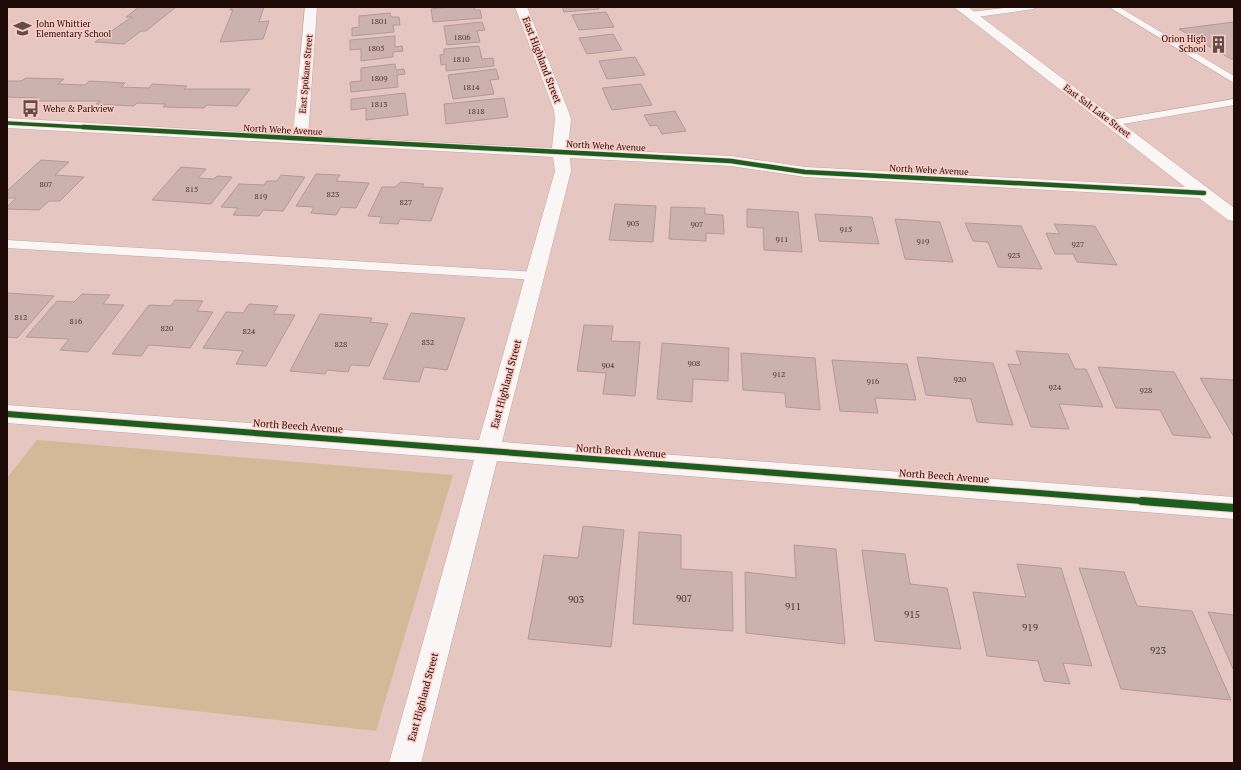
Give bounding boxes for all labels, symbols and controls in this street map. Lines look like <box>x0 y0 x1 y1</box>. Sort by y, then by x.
street label: East Highland Street <box>520 15 565 105</box>
house number: 1801 <box>370 16 388 26</box>
place label: John Whittier Elementary School <box>36 18 112 40</box>
school or university icon: John Whittier Elementary School <box>13 19 33 39</box>
house number: 1806 <box>453 32 471 42</box>
street label: East Spokane Street <box>297 33 315 114</box>
place label: Orion High School <box>1161 33 1207 55</box>
building icon: Orion High School <box>1209 34 1229 54</box>
house number: 1805 <box>367 43 385 53</box>
house number: 1810 <box>452 54 470 64</box>
house number: 1809 <box>370 73 388 83</box>
house number: 1814 <box>462 82 480 92</box>
street label: East Salt Lake Street <box>1061 82 1134 141</box>
bus stop icon: Wehe & Parkview <box>20 99 40 119</box>
house number: 1813 <box>370 99 388 109</box>
place label: Wehe & Parkview <box>43 103 114 115</box>
house number: 1818 <box>467 106 485 116</box>
street label: North Wehe Avenue <box>243 122 323 138</box>
street label: North Wehe Avenue <box>566 138 646 154</box>
street label: North Wehe Avenue <box>889 162 969 178</box>
house number: 807 <box>40 179 52 189</box>
house number: 815 <box>186 184 198 194</box>
house number: 823 <box>327 189 339 199</box>
house number: 819 <box>255 191 267 201</box>
house number: 827 <box>400 197 412 207</box>
house number: 903 <box>627 218 639 228</box>
house number: 907 <box>691 219 703 229</box>
house number: 915 <box>840 224 852 234</box>
house number: 911 <box>776 234 788 244</box>
house number: 919 <box>917 236 929 246</box>
house number: 927 <box>1072 239 1084 249</box>
house number: 923 <box>1008 250 1020 260</box>
house number: 812 <box>15 312 27 322</box>
house number: 816 <box>70 316 83 326</box>
house number: 820 <box>161 323 173 333</box>
house number: 824 <box>243 326 256 336</box>
house number: 832 <box>422 337 434 347</box>
street label: East Highland Street <box>488 338 524 430</box>
house number: 828 <box>335 339 347 349</box>
house number: 908 <box>688 358 700 368</box>
house number: 904 <box>602 360 615 370</box>
house number: 912 <box>773 369 785 379</box>
house number: 920 <box>954 374 966 384</box>
house number: 916 <box>867 376 880 386</box>
house number: 924 <box>1049 382 1062 392</box>
house number: 928 <box>1140 385 1152 395</box>
street label: North Beech Avenue <box>252 416 344 436</box>
street label: North Beech Avenue <box>575 441 667 461</box>
street label: North Beech Avenue <box>898 466 990 486</box>
house number: 907 <box>676 592 692 605</box>
house number: 903 <box>568 593 584 606</box>
house number: 911 <box>785 600 801 613</box>
house number: 915 <box>904 608 920 621</box>
house number: 919 <box>1022 621 1038 634</box>
house number: 923 <box>1150 644 1166 657</box>
street label: East Highland Street <box>405 651 441 743</box>

